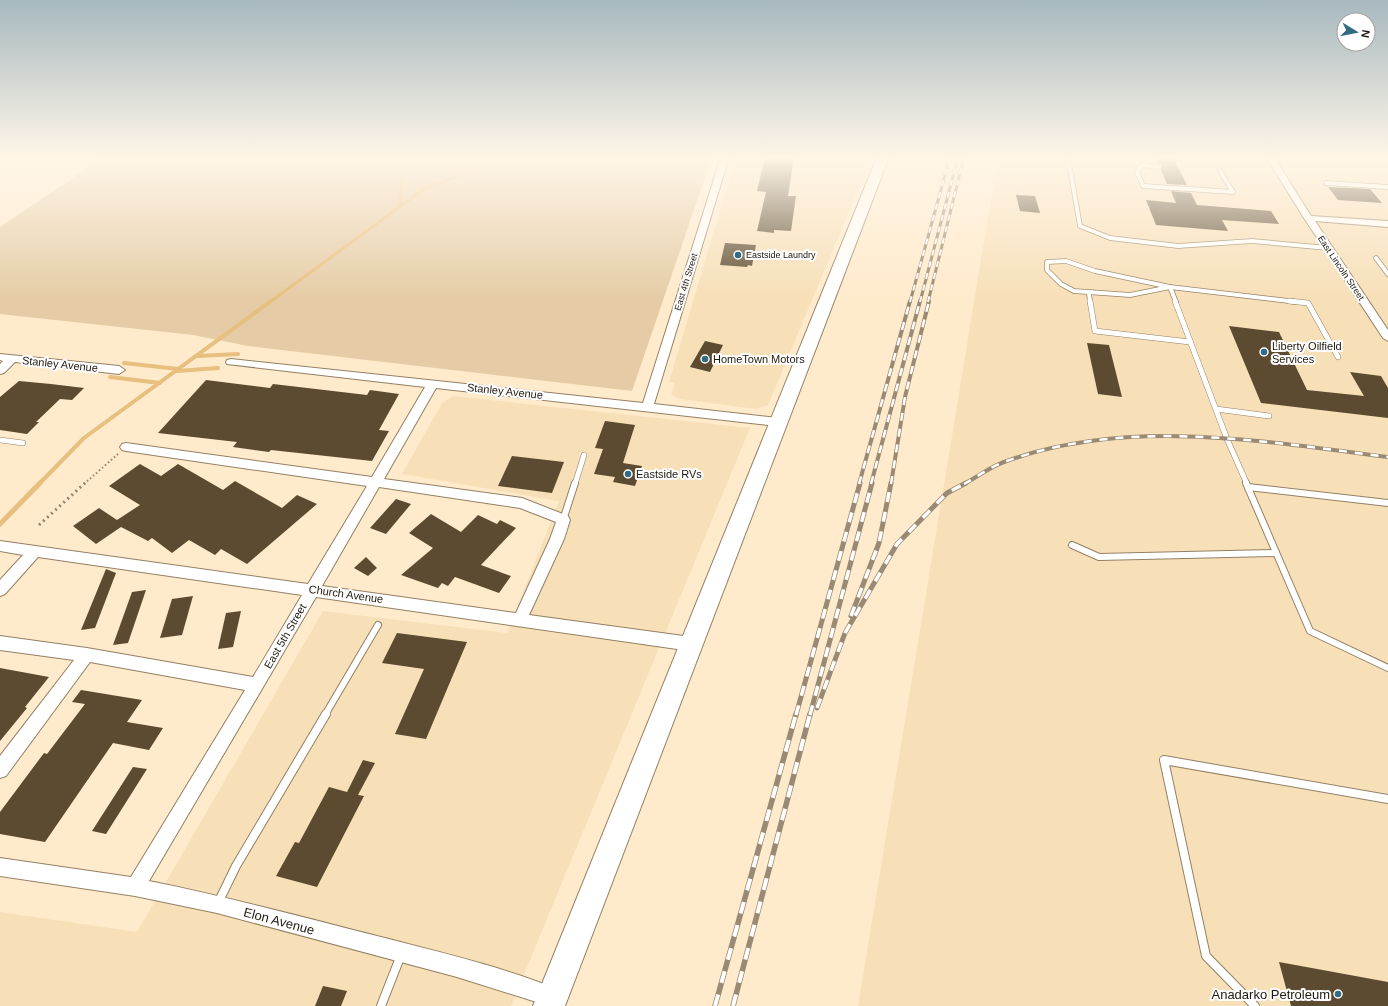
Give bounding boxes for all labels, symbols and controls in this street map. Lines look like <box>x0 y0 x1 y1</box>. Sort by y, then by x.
north arrow <box>1336 12 1376 52</box>
text: N <box>1359 29 1372 39</box>
street label: East Lincoln Street <box>1316 234 1367 303</box>
marker: Eastside Laundry <box>733 250 743 260</box>
place label: Eastside Laundry <box>746 250 816 260</box>
street label: East 4th Street <box>673 252 700 312</box>
place label: Liberty Oilfield Services <box>1272 340 1342 365</box>
marker: Liberty Oilfield Services <box>1259 347 1269 357</box>
place label: HomeTown Motors <box>713 353 805 365</box>
street label: Stanley Avenue <box>21 354 99 374</box>
marker: HomeTown Motors <box>700 354 710 364</box>
street label: Stanley Avenue <box>466 381 544 401</box>
place label: Eastside RVs <box>636 468 702 480</box>
marker: Eastside RVs <box>623 469 633 479</box>
street label: Church Avenue <box>308 583 384 605</box>
street label: East 5th Street <box>262 601 308 671</box>
street label: Elon Avenue <box>242 904 316 938</box>
place label: Anadarko Petroleum <box>1211 987 1330 1002</box>
marker: Anadarko Petroleum <box>1333 989 1343 999</box>

